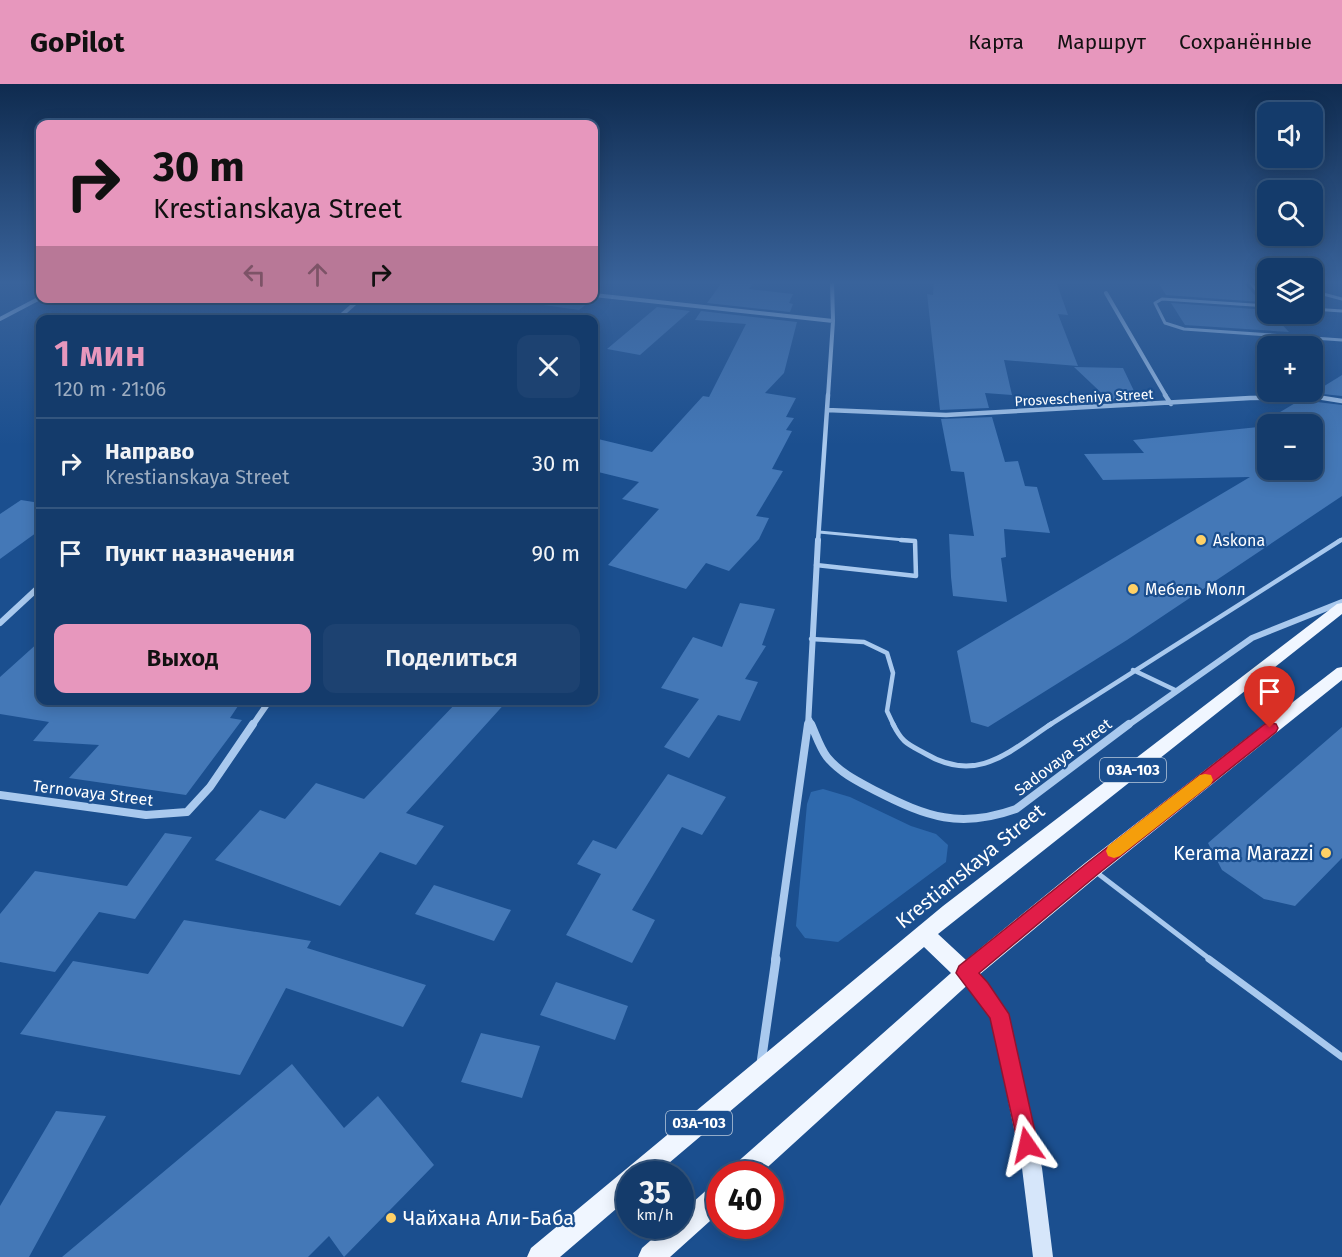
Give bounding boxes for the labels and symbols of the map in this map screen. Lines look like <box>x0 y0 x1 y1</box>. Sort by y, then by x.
street label: Prosvescheniya Street <box>1014 386 1155 410</box>
place label: Askona <box>1213 531 1265 550</box>
marker: Askona <box>1194 533 1208 547</box>
place label: Мебель Молл <box>1145 580 1246 599</box>
marker: Мебель Молл <box>1126 582 1140 596</box>
pin <box>1244 666 1295 728</box>
street label: Sadovaya Street <box>1011 714 1115 800</box>
road number: 03А-103 <box>1100 758 1166 782</box>
street label: Ternovaya Street <box>32 776 154 810</box>
street label: Krestianskaya Street <box>891 798 1050 933</box>
place label: Kerama Marazzi <box>1173 841 1314 865</box>
marker: Kerama Marazzi <box>1319 846 1333 860</box>
road number: 03А-103 <box>666 1111 732 1135</box>
position arrow <box>995 1113 1059 1177</box>
speed limit sign: 40 <box>706 1161 784 1239</box>
place label: Чайхана Али-Баба <box>403 1206 574 1230</box>
marker: Чайхана Али-Баба <box>384 1211 398 1225</box>

